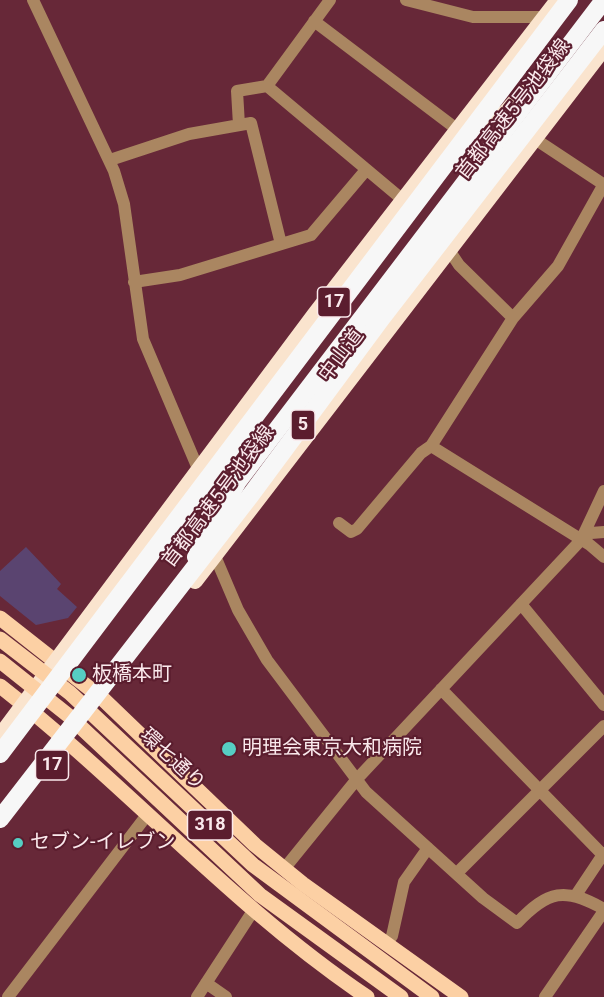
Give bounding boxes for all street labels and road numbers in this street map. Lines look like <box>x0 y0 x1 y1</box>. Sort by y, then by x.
street label: 首都高速5号池袋線 <box>452 35 576 185</box>
road number: 17 <box>318 287 350 317</box>
street label: 中山道 <box>314 325 370 387</box>
road number: 5 <box>291 410 315 440</box>
street label: 首都高速5号池袋線 <box>158 421 280 573</box>
street label: 環七通り <box>135 724 209 796</box>
road number: 17 <box>36 750 68 780</box>
road number: 318 <box>188 810 232 840</box>

